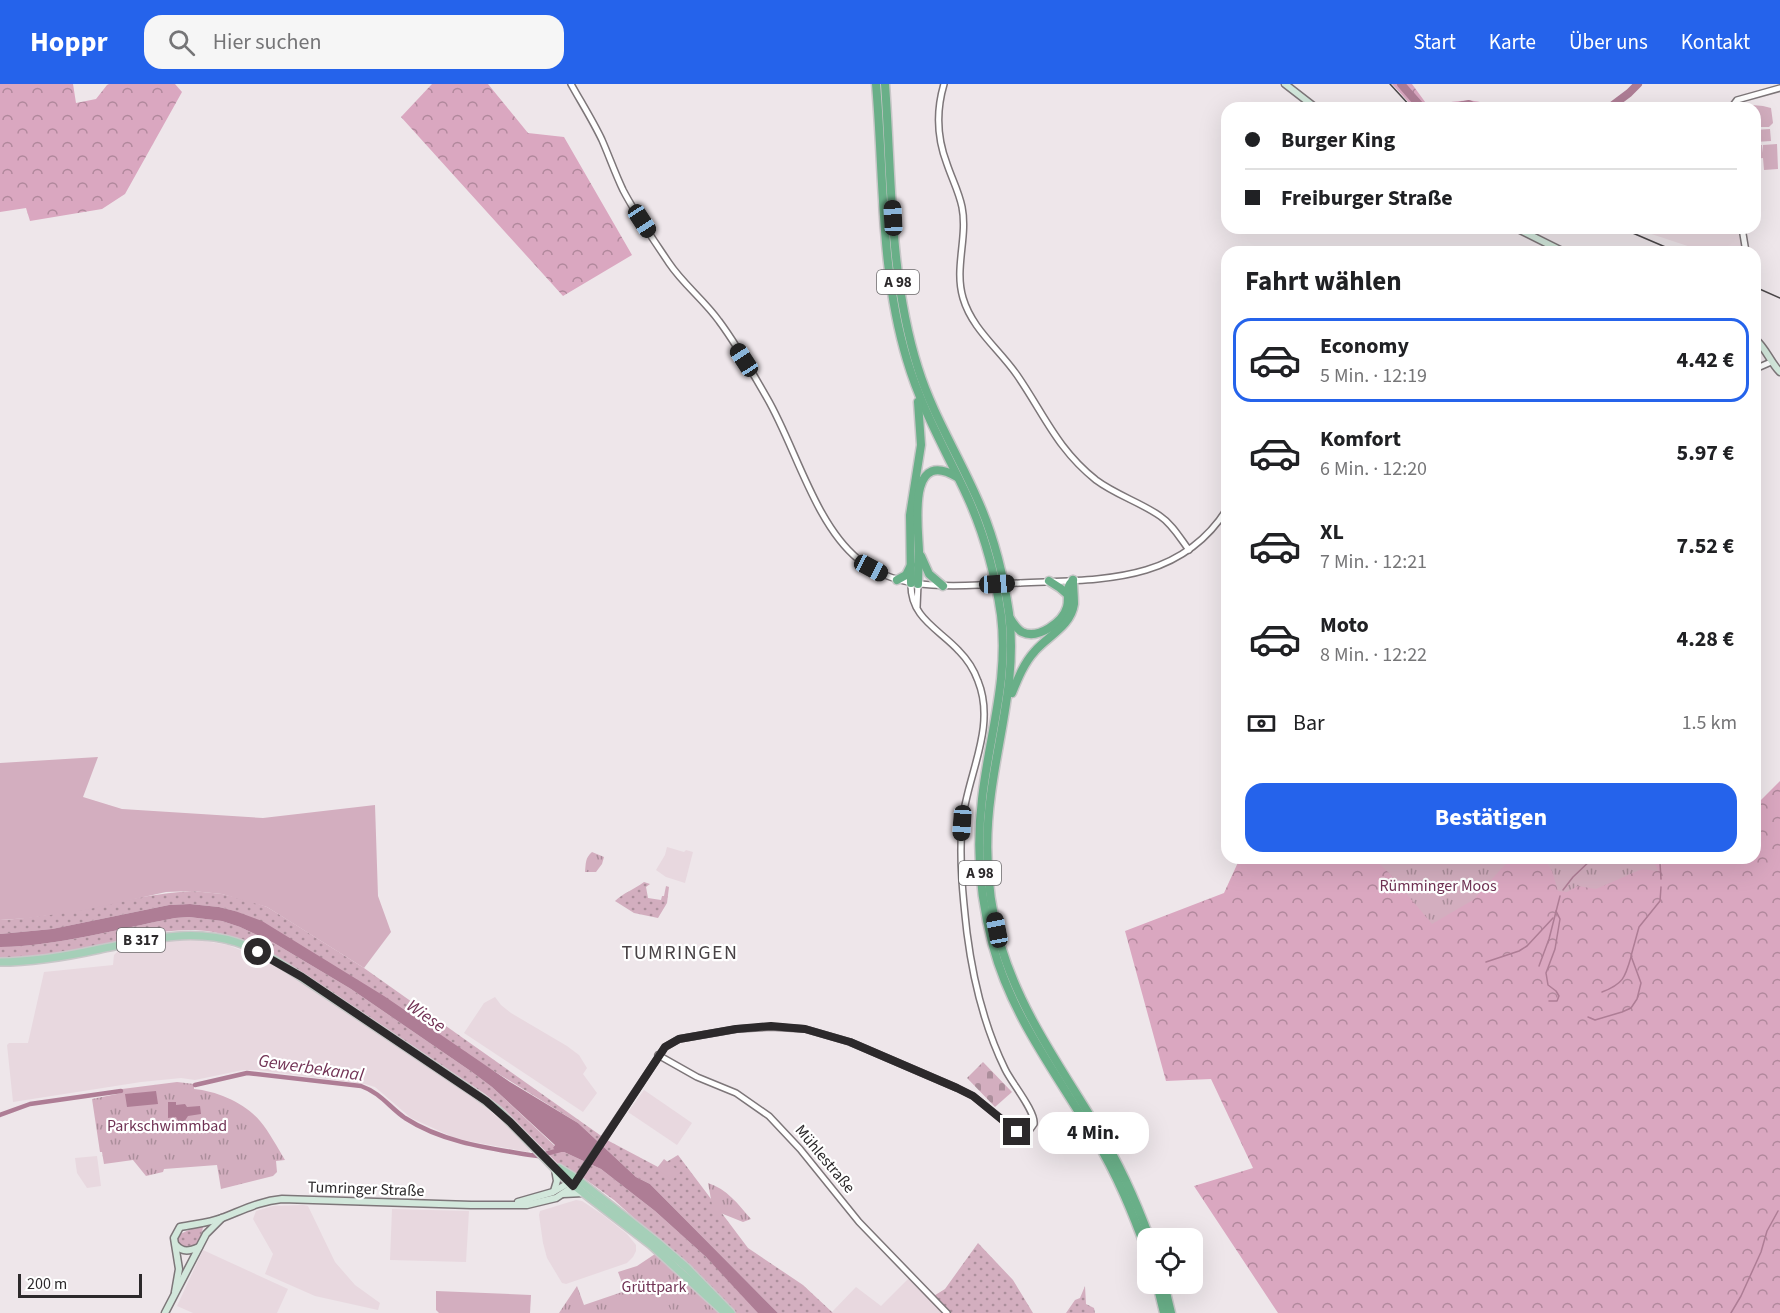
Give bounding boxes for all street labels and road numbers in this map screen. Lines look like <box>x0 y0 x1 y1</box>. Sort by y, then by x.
road number: A 98 <box>877 270 919 294</box>
road number: A 98 <box>959 861 1001 885</box>
road number: B 317 <box>117 928 165 952</box>
street label: Mühlestraße <box>790 1120 860 1198</box>
street label: Tumringer Straße <box>307 1176 425 1202</box>

